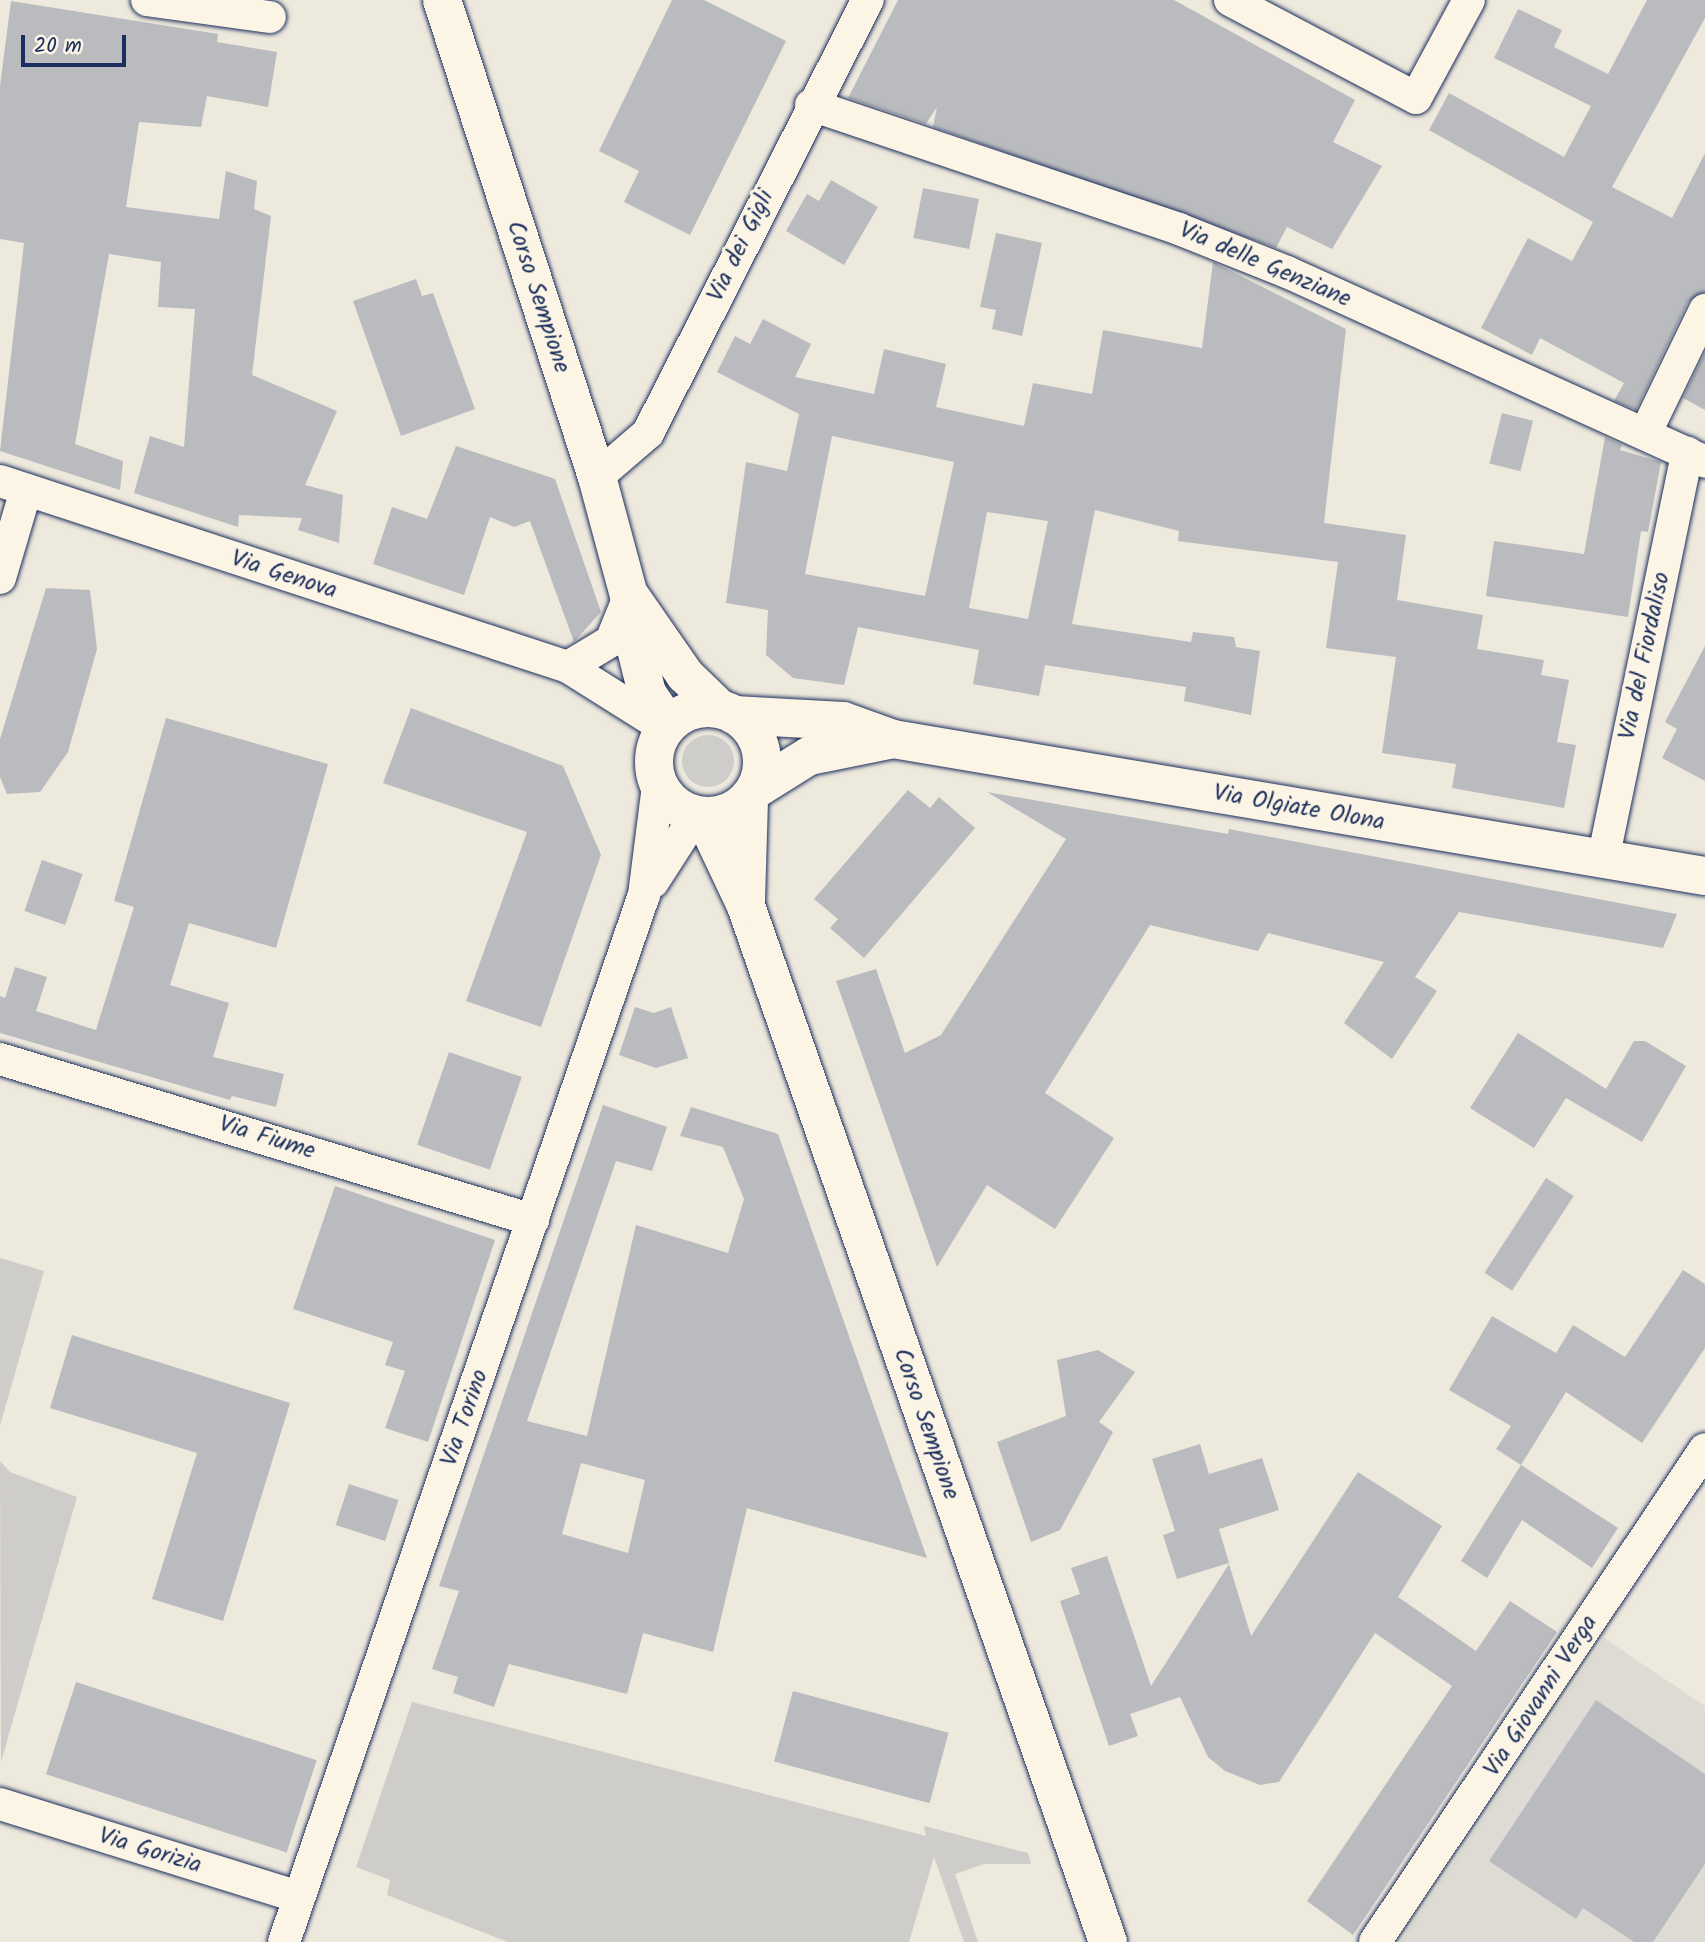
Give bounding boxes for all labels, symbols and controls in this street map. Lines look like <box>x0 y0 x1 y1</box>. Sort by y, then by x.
scale bar <box>24 21 130 65</box>
text: 20 m <box>34 30 82 63</box>
street label: Via dei Gigli <box>702 185 780 307</box>
street label: Via delle Genziane <box>1175 216 1355 314</box>
street label: Corso Sempione <box>500 217 576 377</box>
street label: Via Genova <box>227 544 341 606</box>
street label: Via del Fiordaliso <box>1613 570 1677 742</box>
street label: Via Olgiate Olona <box>1211 779 1387 837</box>
street label: Via Fiume <box>215 1110 319 1166</box>
street label: Corso Sempione <box>887 1345 965 1503</box>
street label: Via Torino <box>435 1366 495 1470</box>
street label: Via Giovanni Verga <box>1478 1610 1604 1782</box>
street label: Via Gorizia <box>95 1822 205 1880</box>

